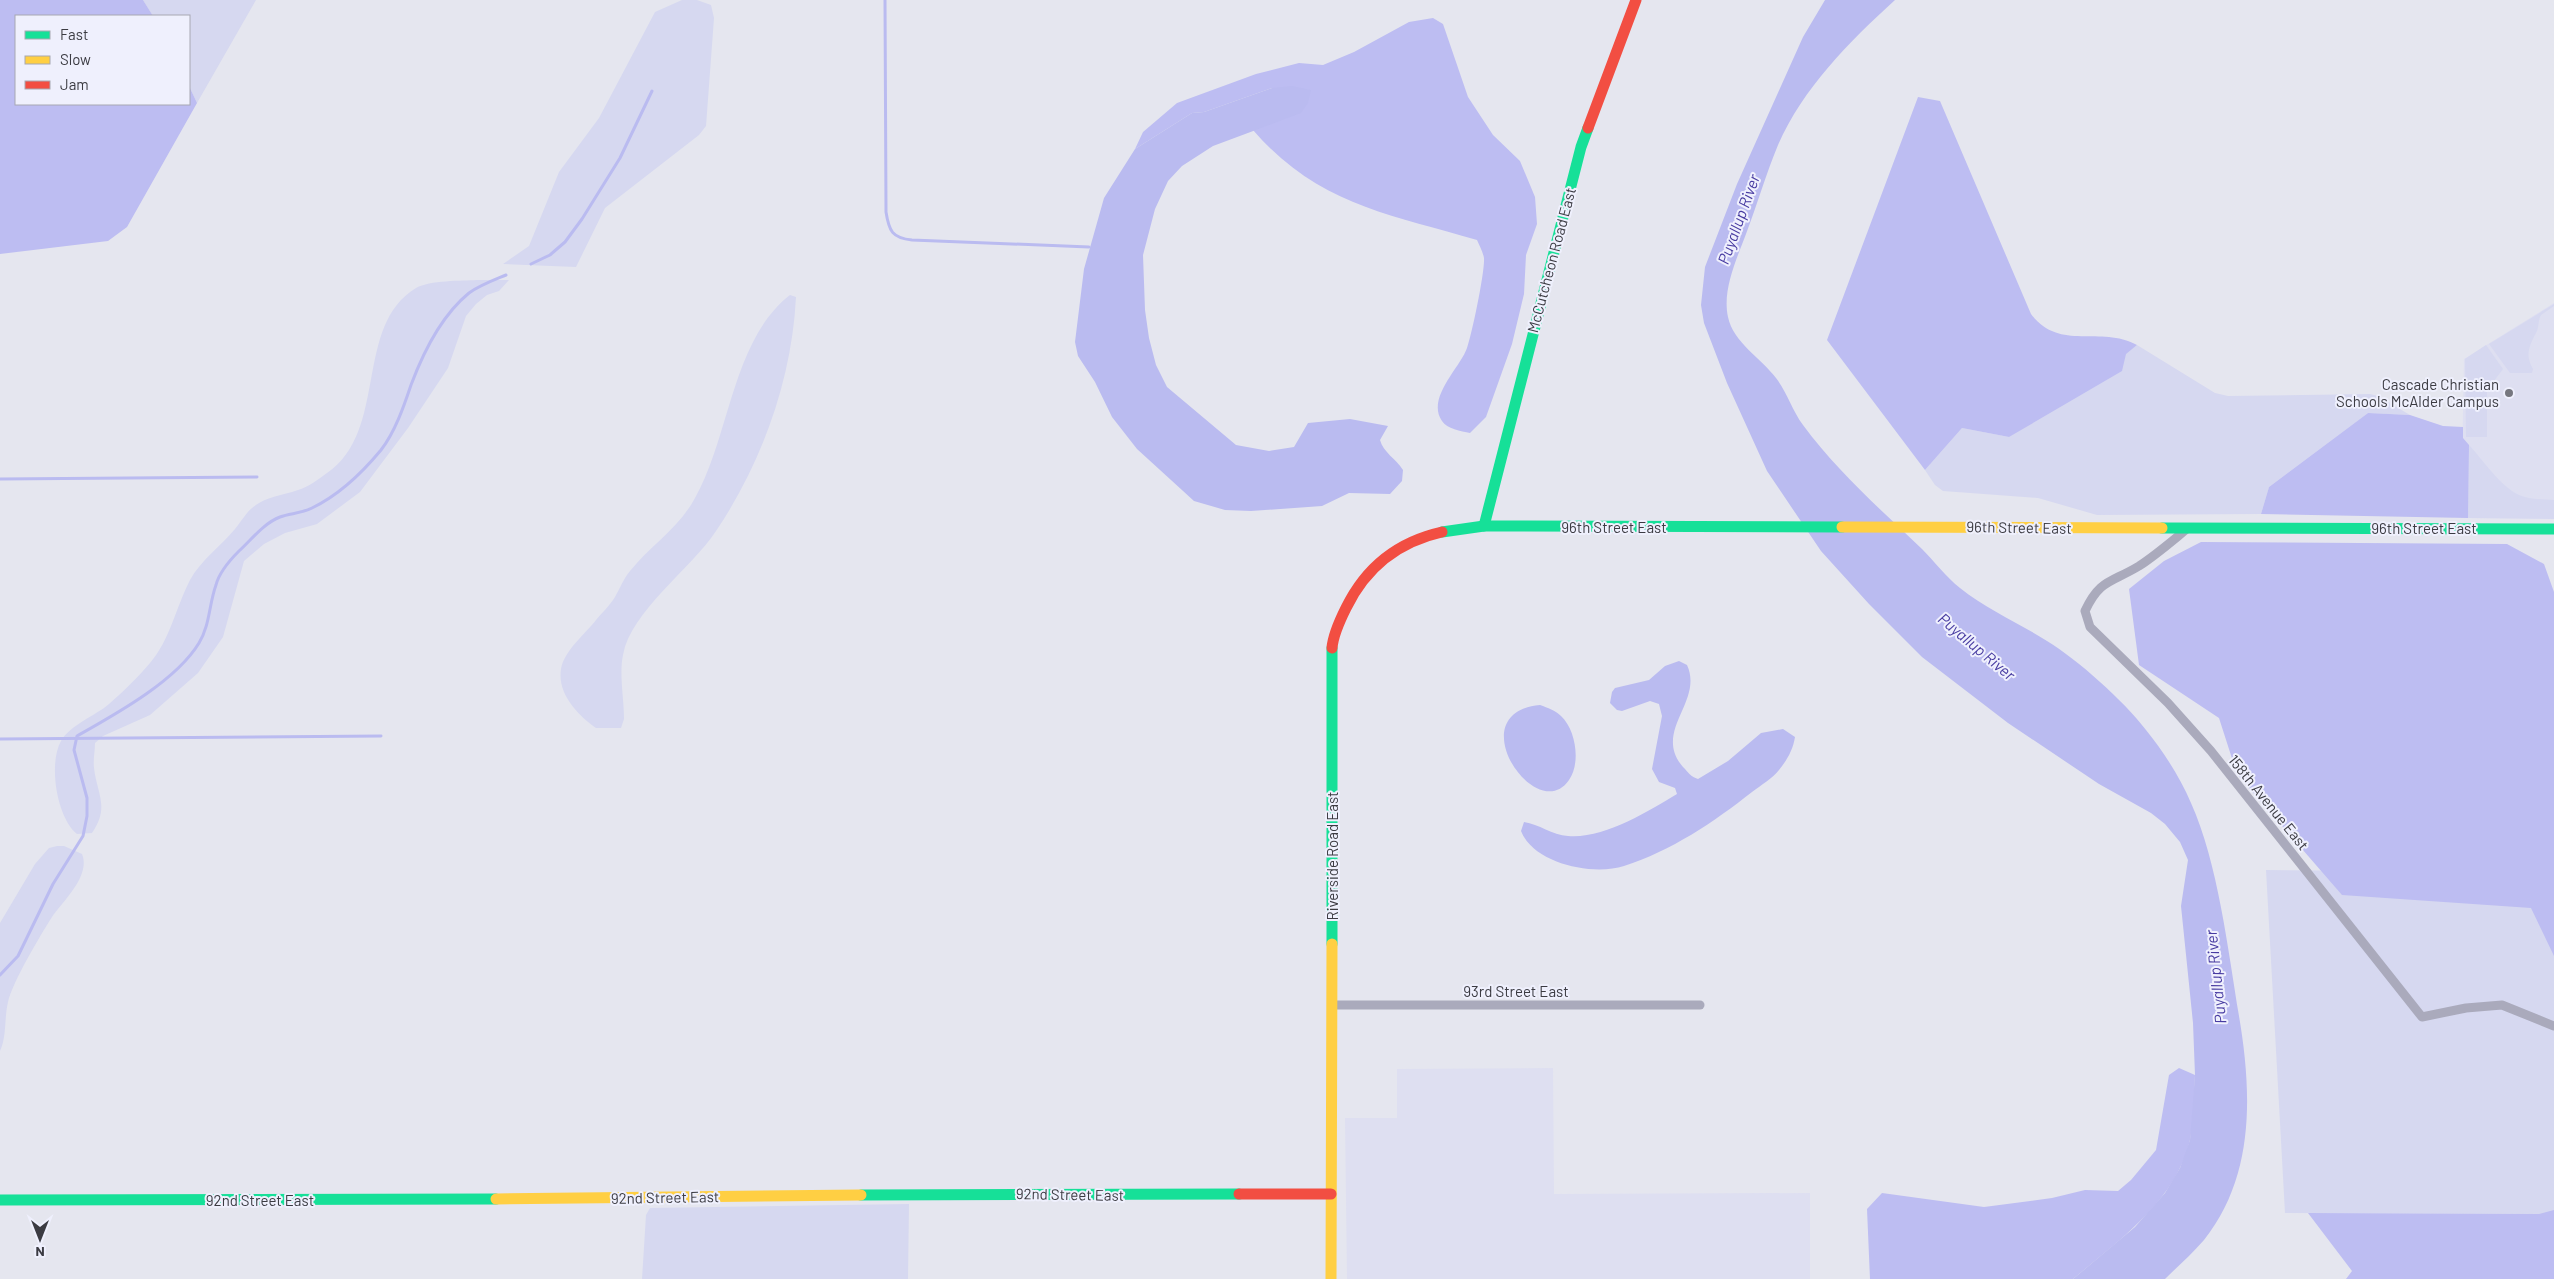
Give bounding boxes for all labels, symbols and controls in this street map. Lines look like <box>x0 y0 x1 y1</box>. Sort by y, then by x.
legend <box>15 15 190 105</box>
text: Fast <box>60 25 88 43</box>
text: Slow <box>60 50 91 68</box>
text: Jam <box>60 75 89 93</box>
water label: Puyallup River <box>1713 170 1764 267</box>
street label: McCutcheon Road East <box>1523 185 1579 335</box>
place label: Cascade Christian Schools McAlder Campus <box>2336 375 2499 410</box>
marker: Cascade Christian Schools McAlder Campus <box>2503 387 2515 399</box>
street label: 96th Street East <box>1966 517 2072 537</box>
street label: 96th Street East <box>1561 518 1667 536</box>
street label: 96th Street East <box>2371 519 2477 537</box>
water label: Puyallup River <box>1935 608 2020 684</box>
street label: 158th Avenue East <box>2225 751 2313 853</box>
street label: Riverside Road East <box>1323 791 1341 921</box>
water label: Puyallup River <box>2200 928 2229 1025</box>
street label: 93rd Street East <box>1463 982 1569 1000</box>
street label: 92nd Street East <box>1016 1184 1124 1204</box>
street label: 92nd Street East <box>611 1187 719 1207</box>
street label: 92nd Street East <box>206 1191 314 1209</box>
north arrow <box>15 1214 65 1264</box>
text: N <box>35 1244 45 1261</box>

